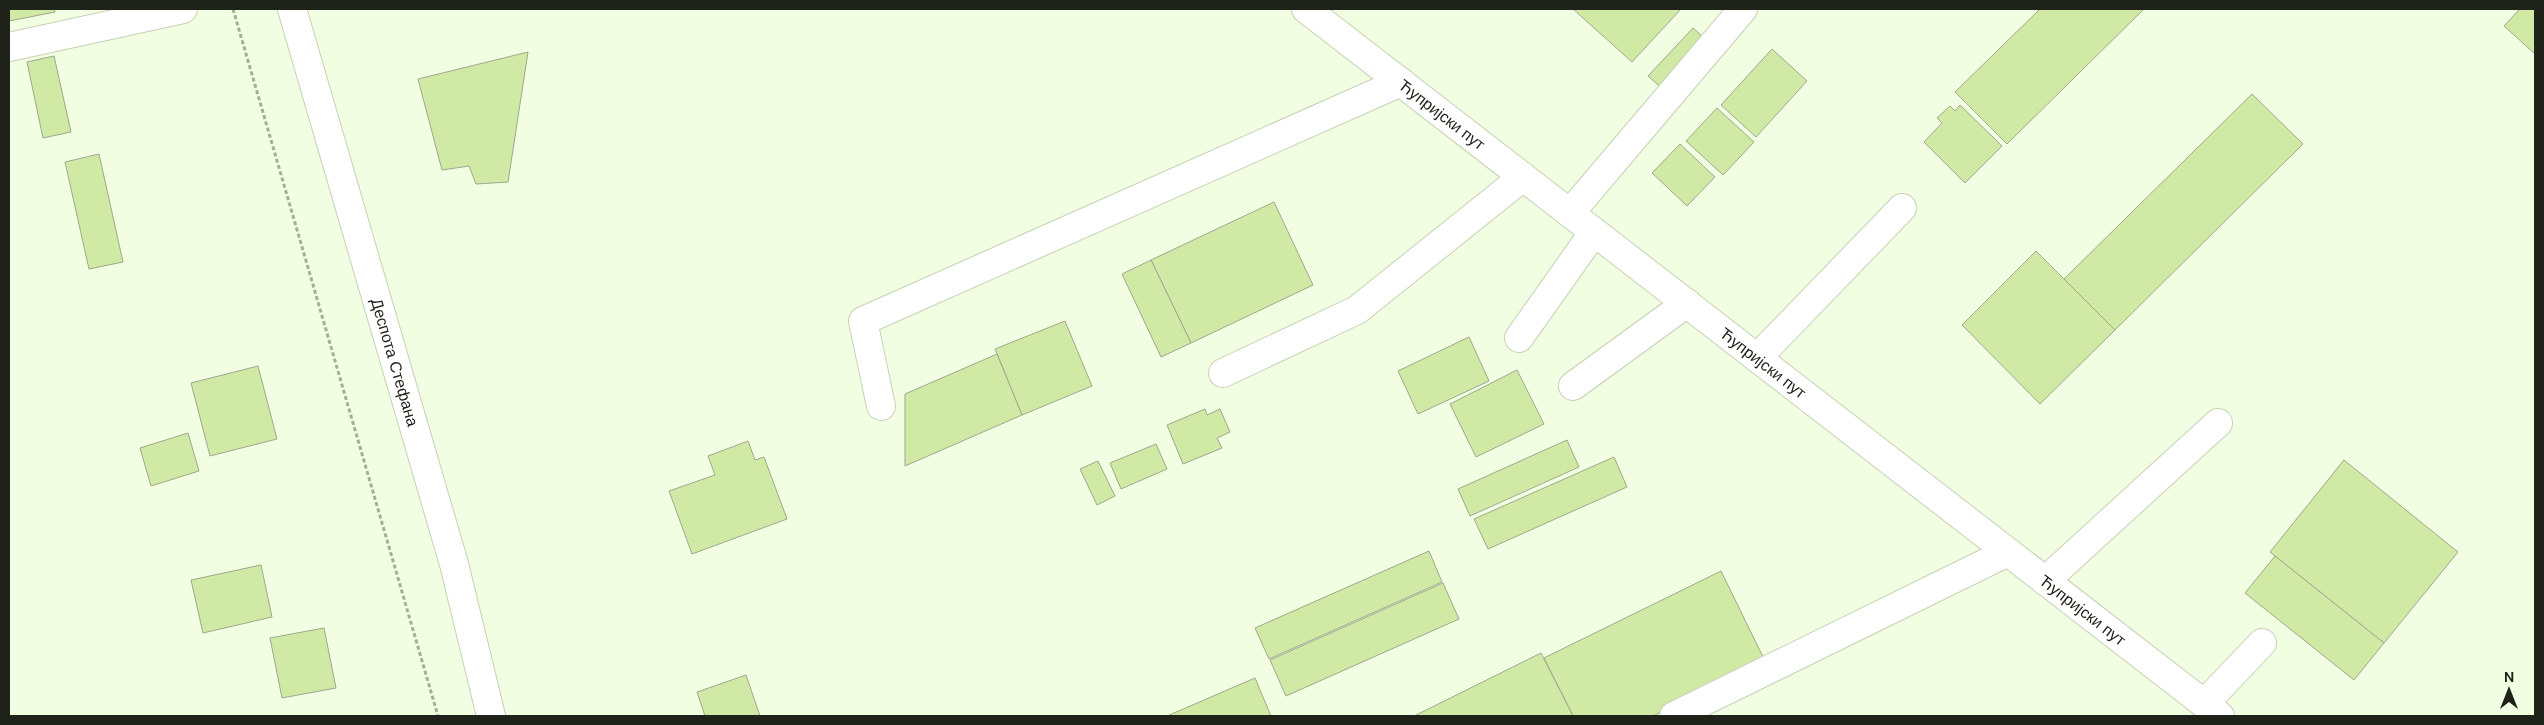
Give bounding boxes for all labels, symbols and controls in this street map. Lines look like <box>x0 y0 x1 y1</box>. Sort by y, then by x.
street label: Ћупријски пут <box>1394 75 1490 155</box>
street label: Деспота Стефана <box>366 296 423 429</box>
street label: Ћупријски пут <box>1715 323 1811 404</box>
street label: Ћупријски пут <box>2035 570 2131 651</box>
north arrow <box>2484 665 2534 715</box>
text: N <box>2504 668 2514 686</box>

